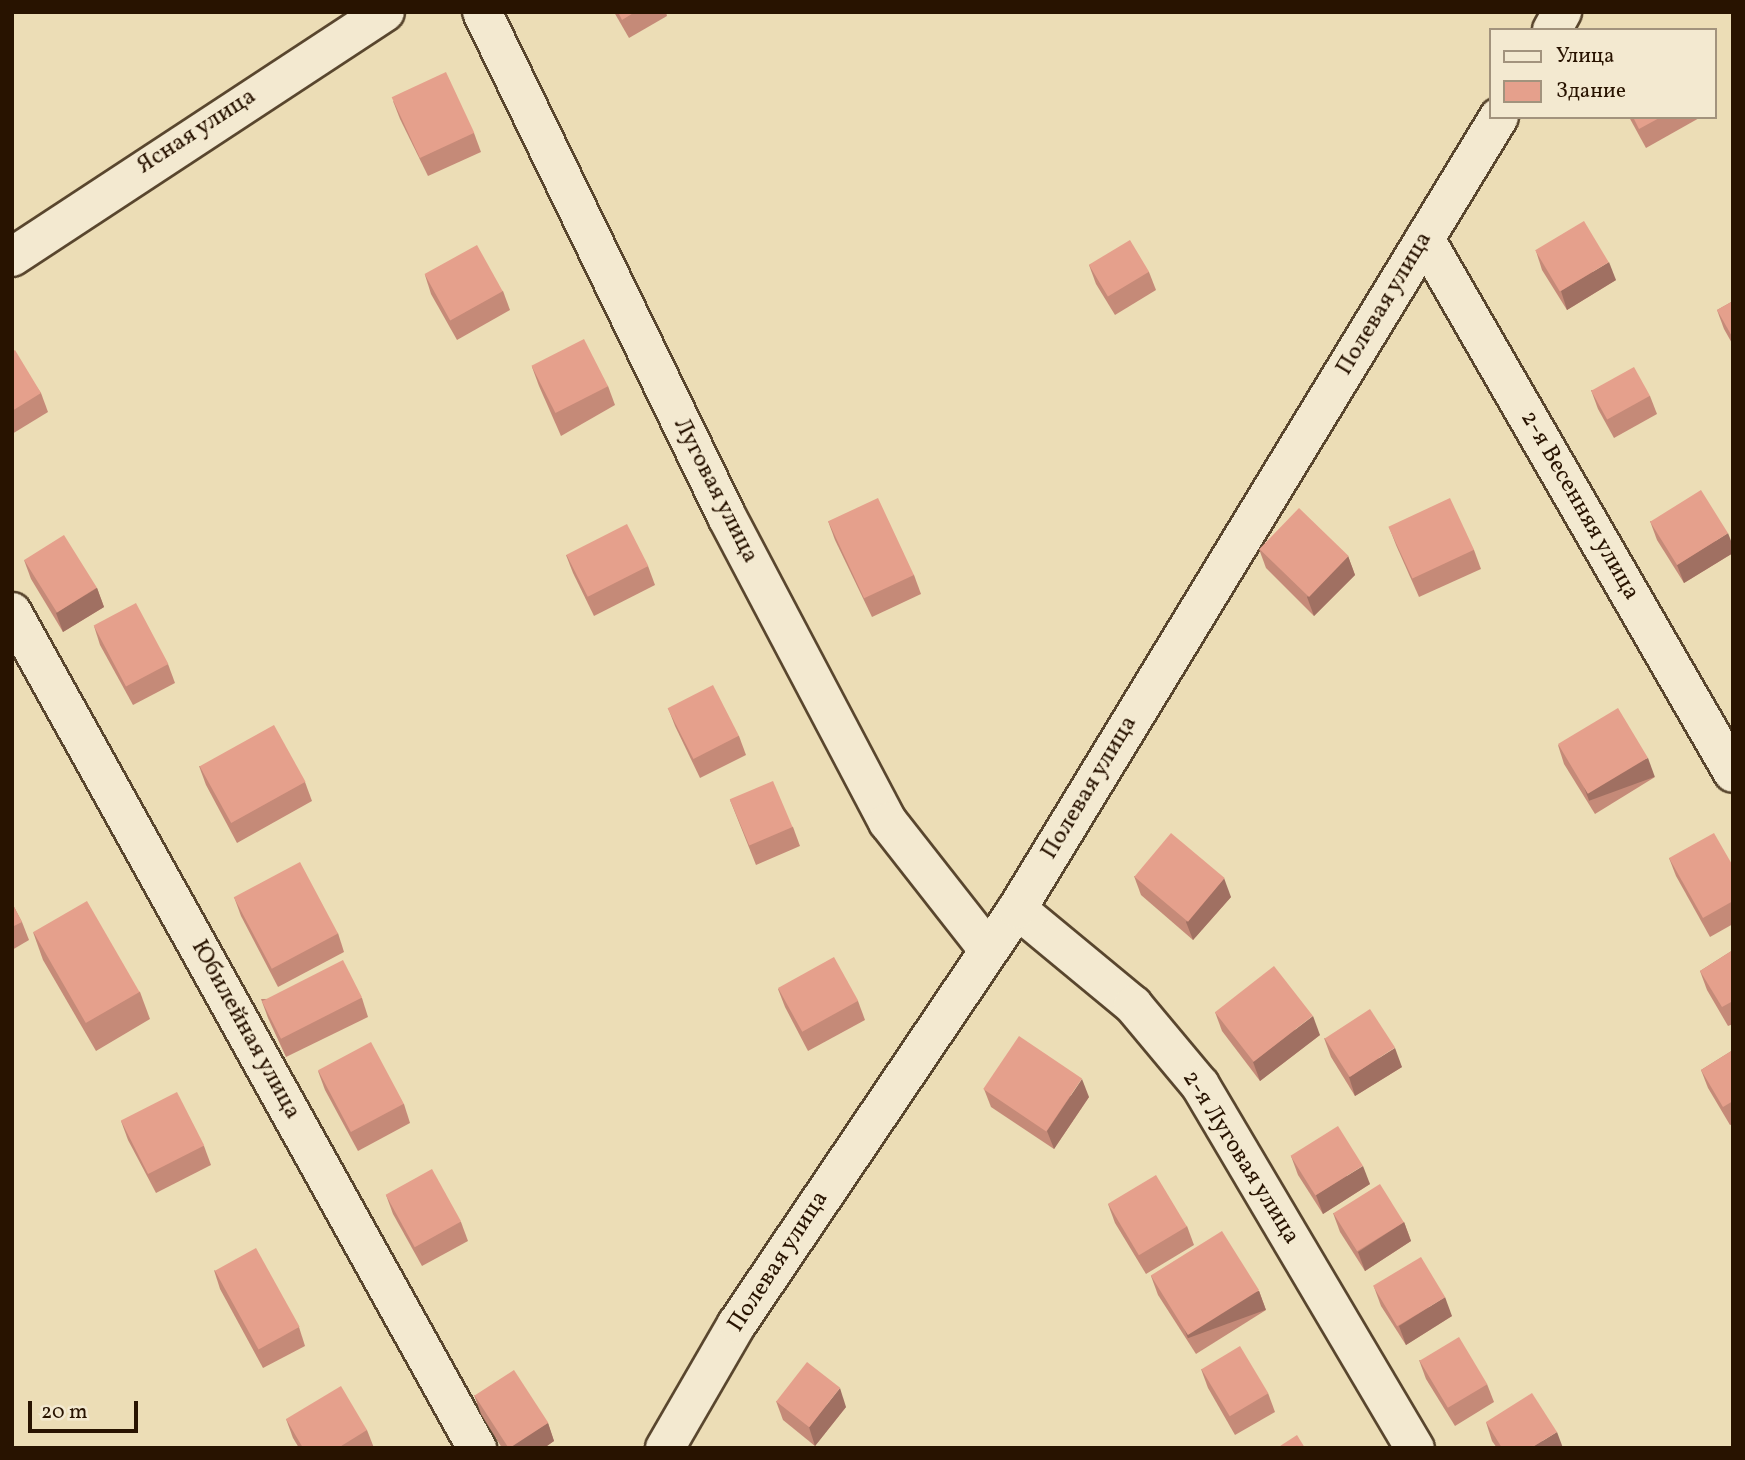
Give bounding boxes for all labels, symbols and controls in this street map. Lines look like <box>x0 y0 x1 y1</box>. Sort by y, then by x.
legend <box>1490 28 1717 119</box>
text: Улица <box>1556 42 1614 71</box>
text: Здание <box>1556 77 1626 106</box>
street label: Ясная улица <box>132 83 262 181</box>
street label: Полевая улица <box>1331 227 1439 381</box>
street label: 2-я Весенняя улица <box>1513 406 1645 606</box>
street label: Луговая улица <box>666 413 764 569</box>
street label: Полевая улица <box>1036 711 1144 865</box>
street label: Юбилейная улица <box>184 935 306 1125</box>
street label: 2-я Луговая улица <box>1175 1066 1305 1250</box>
street label: Полевая улица <box>722 1186 836 1338</box>
scale bar <box>32 1386 142 1430</box>
text: 20 m <box>41 1398 87 1427</box>

